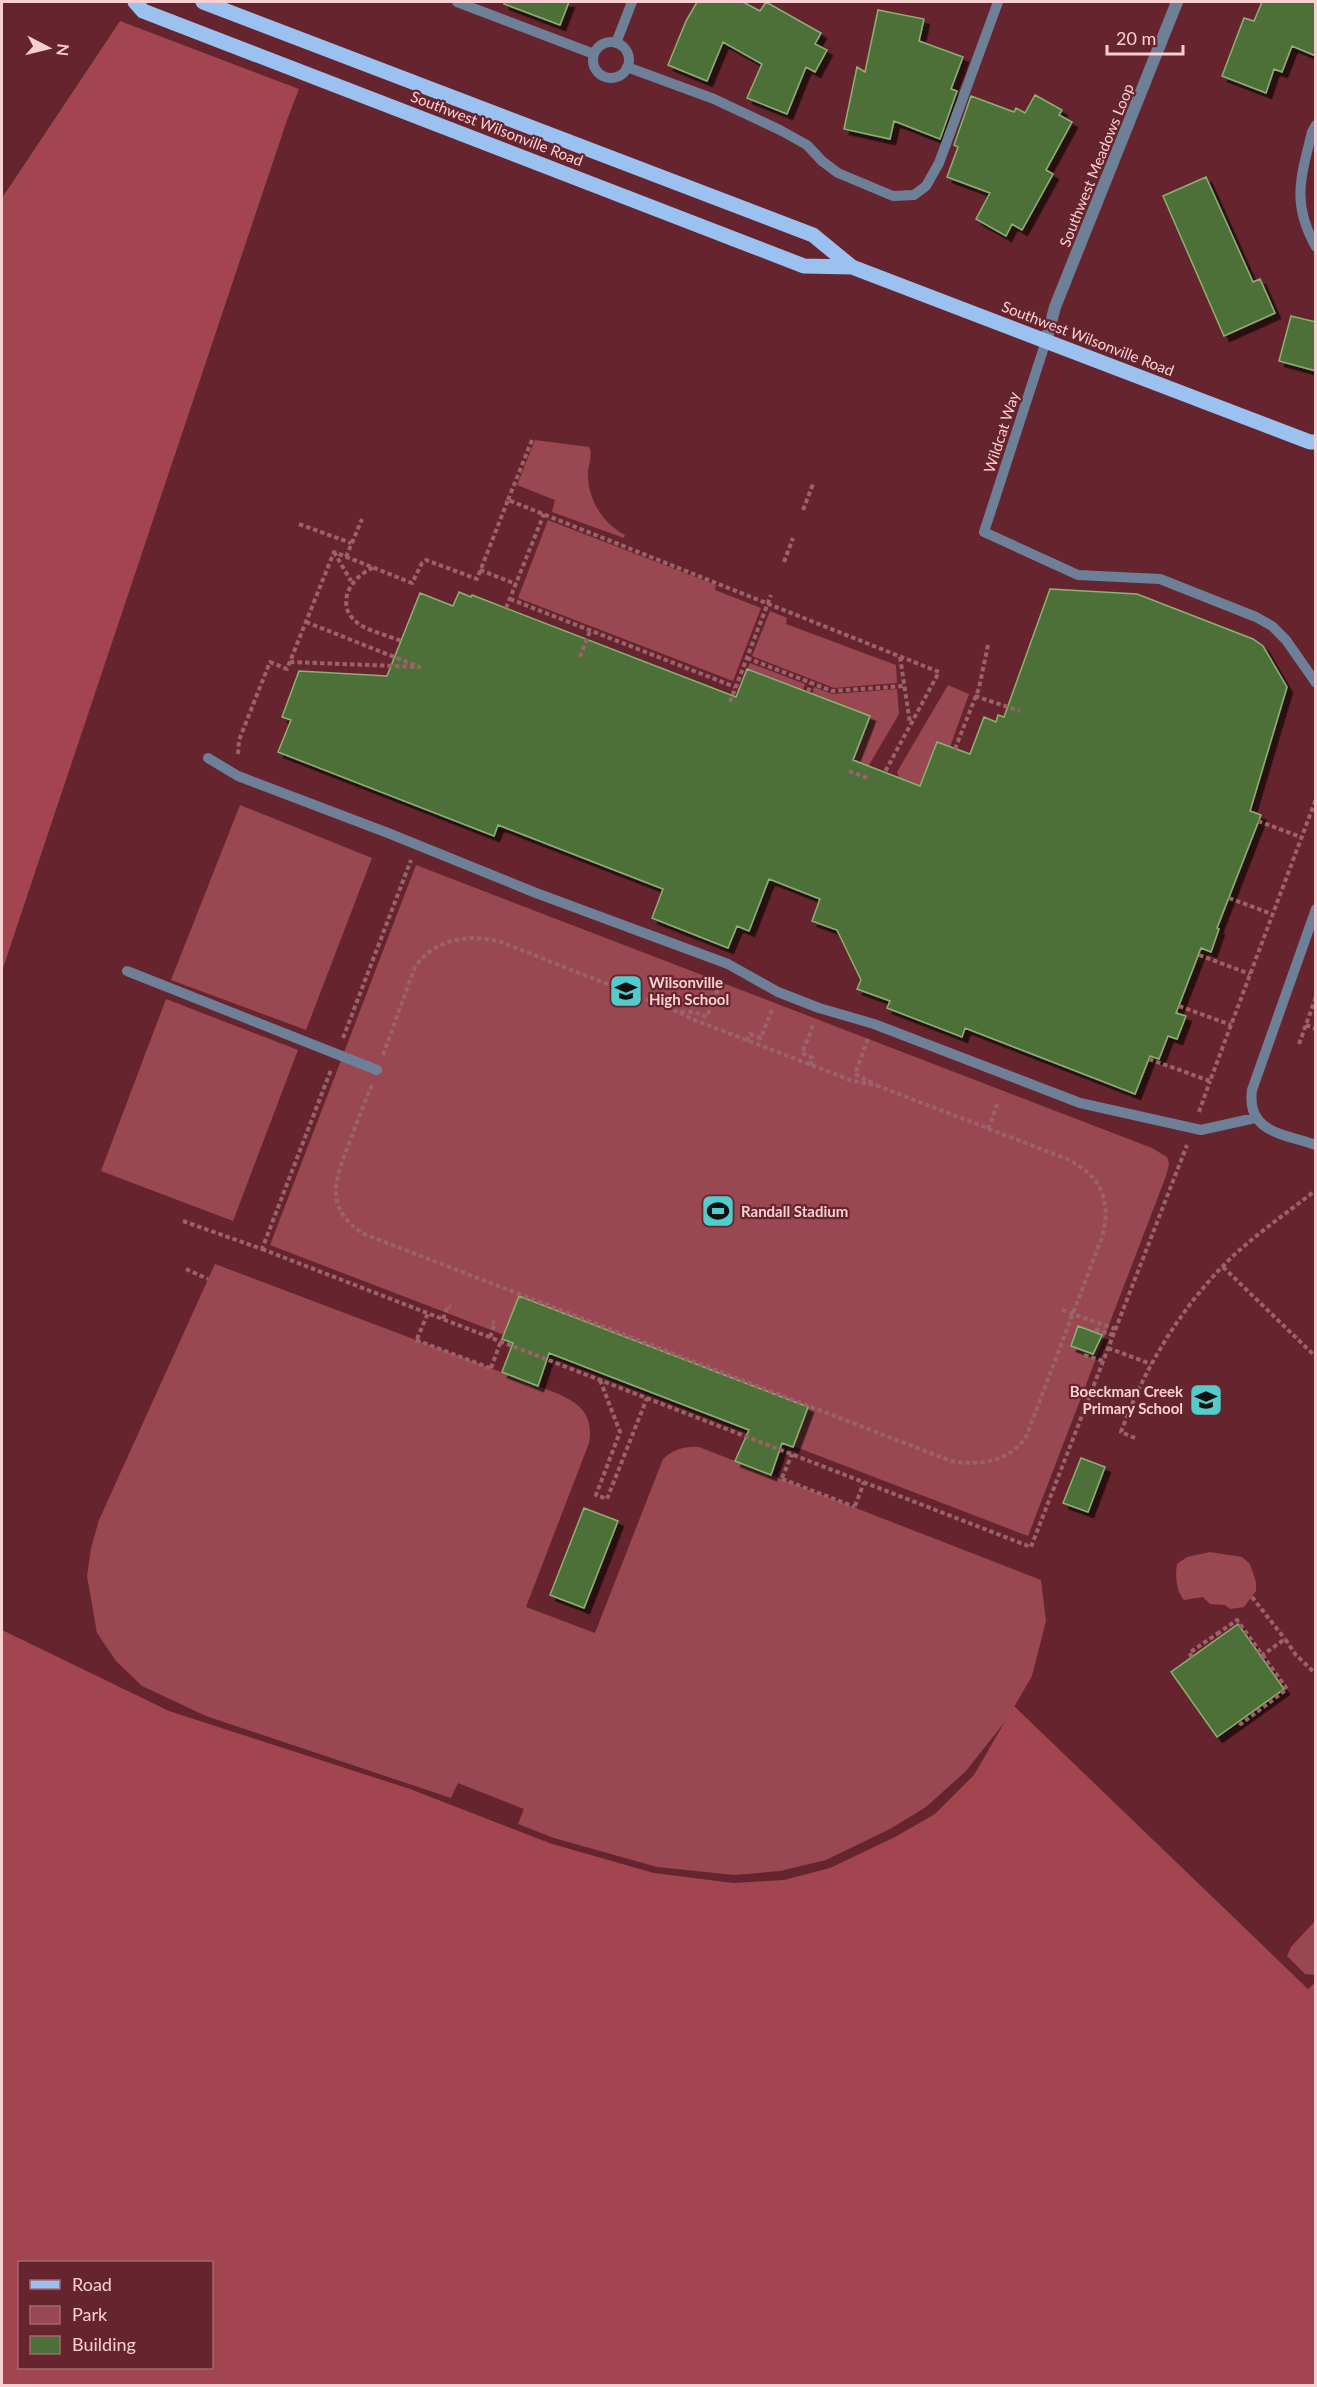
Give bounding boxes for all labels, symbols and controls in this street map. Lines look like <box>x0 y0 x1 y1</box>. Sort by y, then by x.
north arrow <box>18 18 78 78</box>
scale bar <box>1107 18 1184 56</box>
text: 20 m <box>1116 27 1156 49</box>
text: N <box>53 43 74 57</box>
street label: Southwest Meadows Loop <box>1055 81 1137 249</box>
street label: Southwest Wilsonville Road <box>408 87 586 169</box>
street label: Southwest Wilsonville Road <box>999 297 1177 379</box>
street label: Wildcat Way <box>979 389 1023 475</box>
school or university icon: Wilsonville High School <box>608 973 644 1009</box>
place label: Wilsonville High School <box>649 973 729 1008</box>
sports icon: Randall Stadium <box>700 1193 736 1229</box>
place label: Randall Stadium <box>741 1202 848 1220</box>
place label: Boeckman Creek Primary School <box>1070 1382 1184 1417</box>
school or university icon: Boeckman Creek Primary School <box>1188 1382 1224 1418</box>
legend <box>18 2261 213 2369</box>
text: Road <box>72 2273 112 2295</box>
text: Park <box>72 2303 108 2325</box>
text: Building <box>72 2333 136 2355</box>

